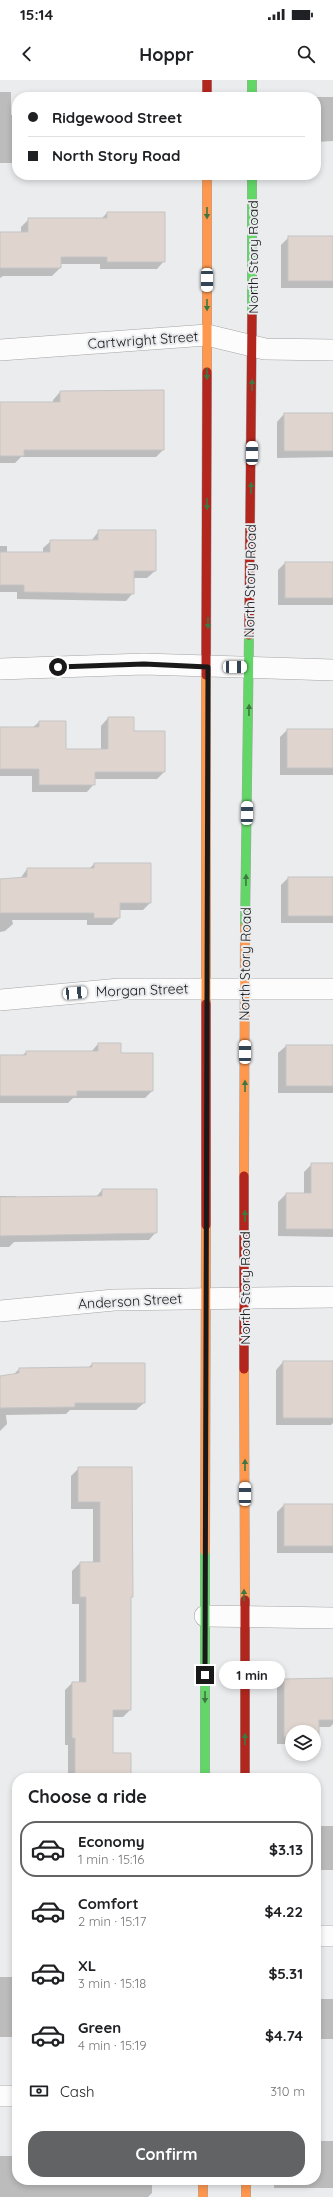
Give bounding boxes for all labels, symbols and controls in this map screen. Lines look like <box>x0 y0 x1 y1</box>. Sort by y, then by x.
text: 15:14 <box>20 5 53 24</box>
icon: back <box>16 43 38 65</box>
text: Hoppr <box>139 43 194 66</box>
icon: search <box>295 43 317 65</box>
text: Ridgewood Street <box>52 108 182 127</box>
text: North Story Road <box>52 146 180 165</box>
street label: North Story Road <box>244 200 262 314</box>
one-way arrow <box>204 207 210 220</box>
car <box>201 268 213 292</box>
one-way arrow <box>204 299 210 312</box>
street label: Cartwright Street <box>87 327 199 353</box>
one-way arrow <box>204 368 210 381</box>
one-way arrow <box>249 378 255 391</box>
car <box>246 441 258 465</box>
one-way arrow <box>248 481 254 494</box>
one-way arrow <box>204 498 211 510</box>
street label: North Story Road <box>240 524 260 638</box>
one-way arrow <box>205 617 211 630</box>
route start <box>49 658 67 676</box>
car <box>223 661 247 673</box>
one-way arrow <box>245 704 252 716</box>
car <box>241 801 253 825</box>
one-way arrow <box>243 873 249 886</box>
street label: North Story Road <box>235 907 255 1021</box>
street label: Morgan Street <box>95 979 189 1001</box>
car <box>63 986 87 1000</box>
car <box>239 1040 251 1064</box>
one-way arrow <box>242 1079 248 1092</box>
one-way arrow <box>242 1209 248 1222</box>
street label: North Story Road <box>236 1231 254 1345</box>
street label: Anderson Street <box>78 1289 183 1313</box>
one-way arrow <box>242 1458 248 1471</box>
car <box>239 1482 251 1506</box>
one-way arrow <box>241 1588 247 1601</box>
callout: 1 min <box>219 1661 285 1689</box>
route end <box>196 1666 214 1684</box>
text: 1 min <box>236 1667 268 1683</box>
one-way arrow <box>202 1691 208 1704</box>
map controls <box>285 1725 321 1761</box>
button: layers <box>285 1725 321 1761</box>
one-way arrow <box>242 1732 248 1745</box>
text: Choose a ride <box>28 1785 147 1808</box>
icon: car <box>30 1831 66 1867</box>
text: Economy <box>78 1832 145 1851</box>
text: $3.13 <box>269 1840 303 1859</box>
text: 1 min · 15:16 <box>78 1851 144 1867</box>
icon: car <box>30 1893 66 1929</box>
text: Comfort <box>78 1894 139 1913</box>
text: $4.22 <box>264 1902 303 1921</box>
text: 2 min · 15:17 <box>78 1913 146 1929</box>
icon: car <box>30 1955 66 1991</box>
text: XL <box>78 1956 96 1975</box>
text: $5.31 <box>268 1964 303 1983</box>
text: 3 min · 15:18 <box>78 1975 146 1991</box>
icon: car <box>30 2017 66 2053</box>
text: Green <box>78 2018 121 2037</box>
text: $4.74 <box>265 2026 303 2045</box>
text: 4 min · 15:19 <box>78 2037 147 2053</box>
icon: cash <box>28 2080 50 2102</box>
text: Cash <box>60 2082 94 2101</box>
text: 310 m <box>270 2083 305 2099</box>
button: Confirm <box>28 2131 305 2177</box>

